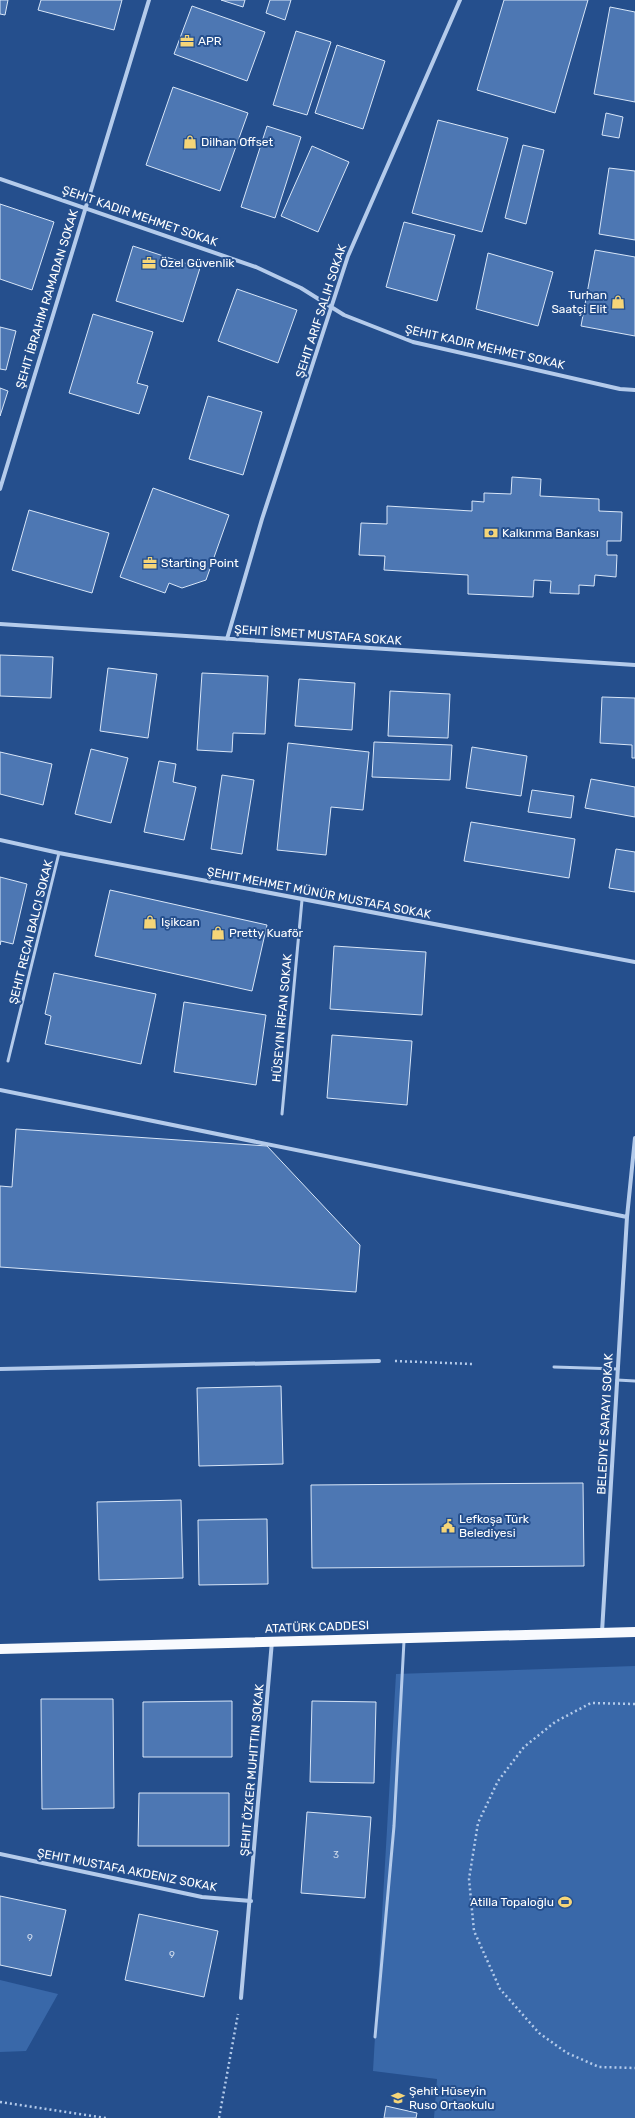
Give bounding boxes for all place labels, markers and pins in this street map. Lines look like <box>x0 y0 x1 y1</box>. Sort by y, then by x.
office icon: APR <box>179 33 195 49</box>
place label: APR <box>198 34 222 48</box>
shop icon: Dilhan Offset <box>182 134 198 150</box>
place label: Dilhan Offset <box>201 135 273 149</box>
office icon: Özel Güvenlik <box>141 255 157 271</box>
place label: Özel Güvenlik <box>160 256 235 270</box>
place label: Turhan Saatçi Elit <box>551 288 607 316</box>
shop icon: Turhan Saatçi Elit <box>610 294 626 310</box>
bank icon: Kalkınma Bankası <box>483 525 499 541</box>
place label: Kalkınma Bankası <box>502 526 599 540</box>
office icon: Starting Point <box>142 555 158 571</box>
place label: Starting Point <box>161 556 239 570</box>
shop icon: Işikcan <box>142 914 158 930</box>
place label: Işikcan <box>161 915 200 929</box>
shop icon: Pretty Kuaför <box>210 925 226 941</box>
place label: Pretty Kuaför <box>229 926 304 940</box>
place label: Lefkoşa Türk Belediyesi <box>459 1512 530 1540</box>
public building icon: Lefkoşa Türk Belediyesi <box>440 1518 456 1534</box>
sports icon: Atilla Topaloğlu <box>557 1894 573 1910</box>
place label: Atilla Topaloğlu <box>470 1895 554 1909</box>
place label: Şehit Hüseyin Ruso Ortaokulu <box>409 2084 494 2112</box>
school or university icon: Şehit Hüseyin Ruso Ortaokulu <box>390 2090 406 2106</box>

